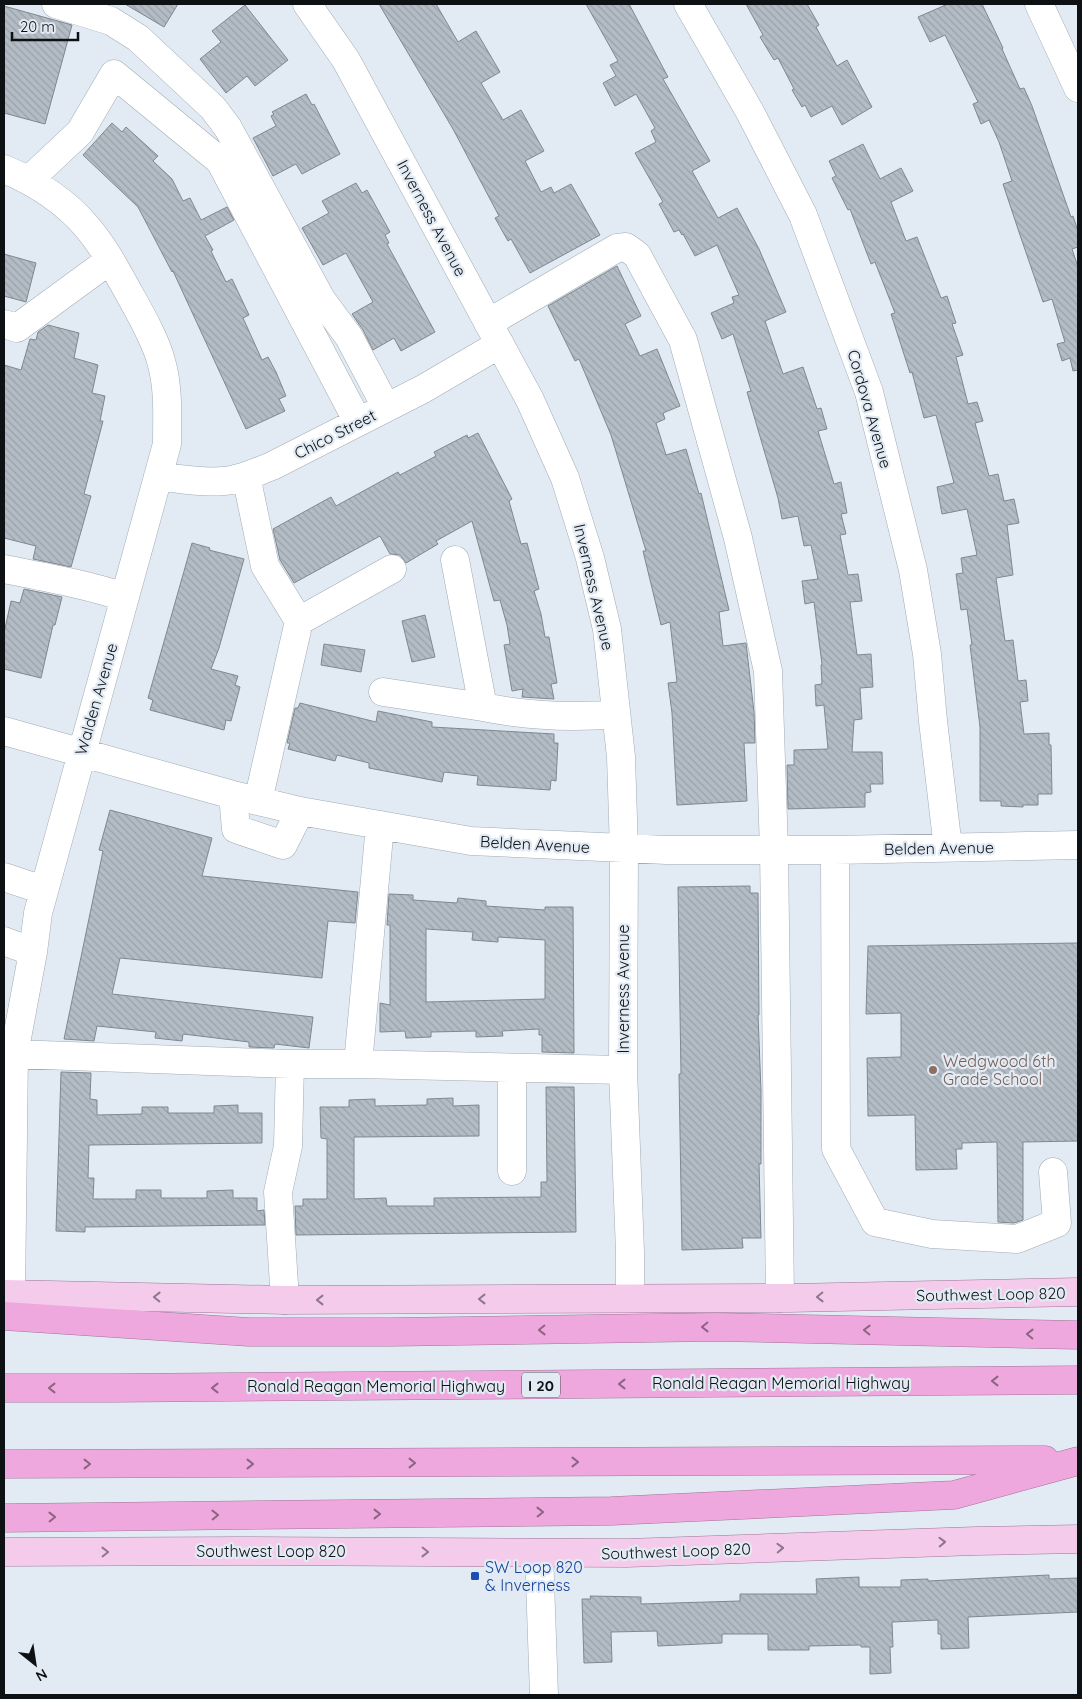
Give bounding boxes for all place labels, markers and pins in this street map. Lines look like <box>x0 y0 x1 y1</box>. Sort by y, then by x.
place label: Wedgwood 6th Grade School <box>943 1051 1055 1089</box>
marker: Wedgwood 6th Grade School <box>927 1064 939 1076</box>
place label: SW Loop 820 & Inverness <box>485 1557 583 1595</box>
marker: SW Loop 820 & Inverness <box>469 1570 481 1582</box>

